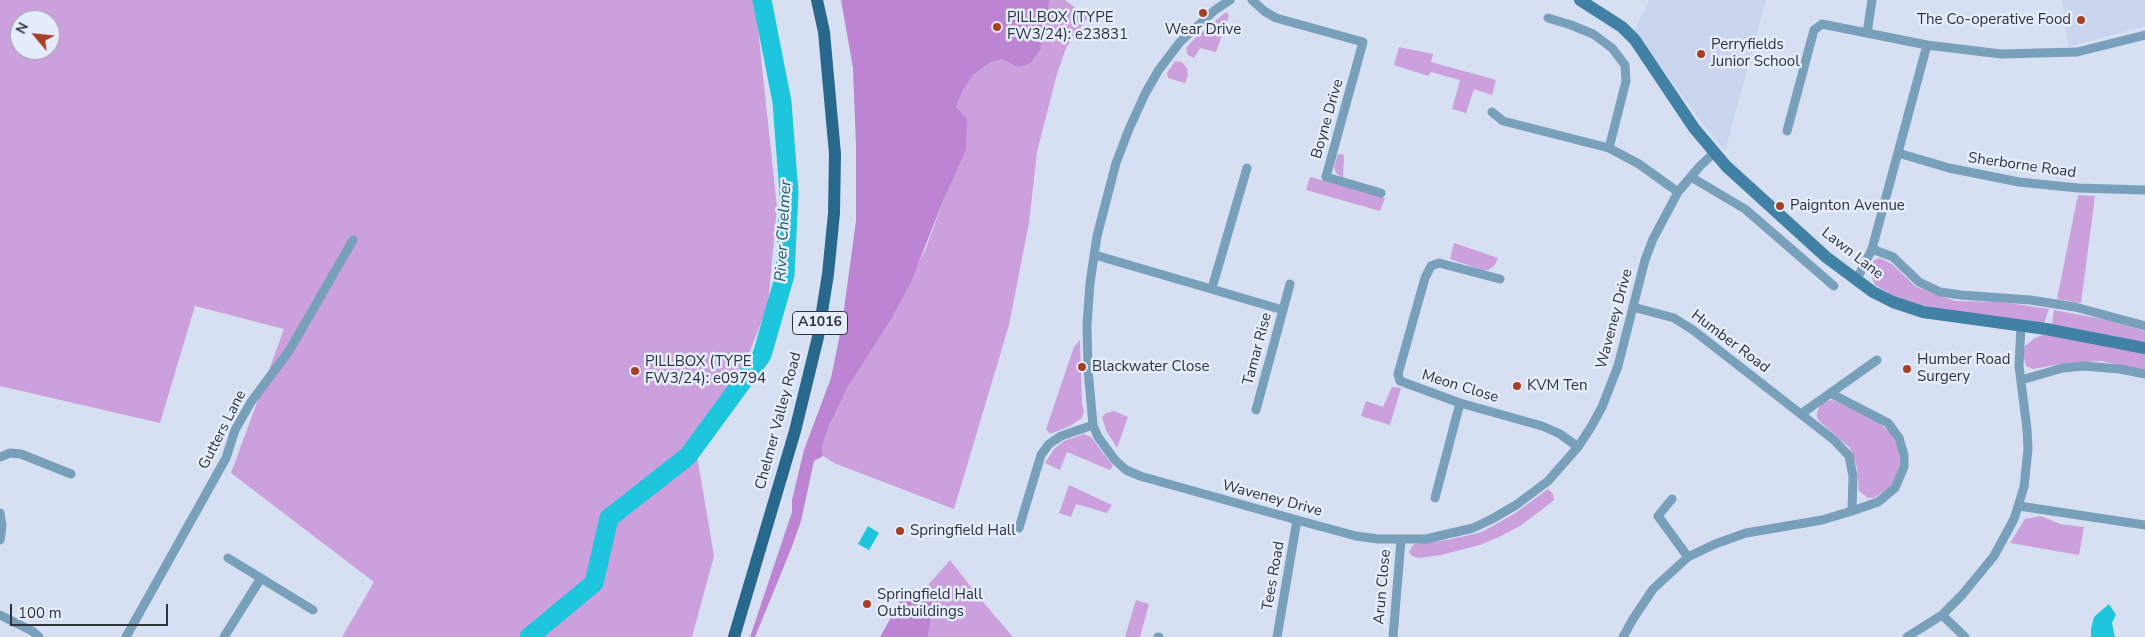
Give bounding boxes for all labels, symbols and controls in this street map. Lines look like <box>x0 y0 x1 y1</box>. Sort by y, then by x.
marker: Wear Drive <box>1197 7 1209 19</box>
place label: PILLBOX (TYPE FW3/24): e23831 <box>1007 9 1128 44</box>
north arrow <box>10 10 60 60</box>
place label: The Co-operative Food <box>1917 11 2071 29</box>
marker: The Co-operative Food <box>2075 14 2087 26</box>
text: N <box>11 19 33 37</box>
marker: PILLBOX (TYPE FW3/24): e23831 <box>991 21 1003 33</box>
place label: Wear Drive <box>1165 21 1241 39</box>
place label: Perryfields Junior School <box>1711 36 1800 71</box>
marker: Perryfields Junior School <box>1695 48 1707 60</box>
street label: Boyne Drive <box>1308 77 1348 161</box>
street label: Sherborne Road <box>1967 150 2077 182</box>
water label: River Chelmer <box>772 180 796 282</box>
place label: Paignton Avenue <box>1790 197 1905 215</box>
marker: Paignton Avenue <box>1774 200 1786 212</box>
street label: Lawn Lane <box>1817 224 1887 284</box>
street label: Waveney Drive <box>1593 267 1637 371</box>
street label: Humber Road <box>1687 307 1773 377</box>
street label: Tamar Rise <box>1240 311 1276 387</box>
road number: A1016 <box>792 312 848 334</box>
street label: Chelmer Valley Road <box>752 350 806 492</box>
place label: Humber Road Surgery <box>1917 351 2011 386</box>
place label: PILLBOX (TYPE FW3/24): e09794 <box>645 353 766 388</box>
place label: Blackwater Close <box>1092 358 1210 376</box>
marker: Blackwater Close <box>1076 361 1088 373</box>
marker: Humber Road Surgery <box>1901 363 1913 375</box>
marker: PILLBOX (TYPE FW3/24): e09794 <box>629 365 641 377</box>
street label: Meon Close <box>1419 367 1501 407</box>
place label: KVM Ten <box>1527 377 1588 395</box>
marker: KVM Ten <box>1511 380 1523 392</box>
street label: Gutters Lane <box>195 387 251 473</box>
street label: Waveney Drive <box>1220 477 1324 521</box>
place label: Springfield Hall <box>910 522 1016 540</box>
marker: Springfield Hall <box>894 525 906 537</box>
street label: Tees Road <box>1259 540 1289 612</box>
street label: Arun Close <box>1371 549 1395 625</box>
place label: Springfield Hall Outbuildings <box>877 586 983 621</box>
scale bar <box>12 594 170 626</box>
marker: Springfield Hall Outbuildings <box>861 598 873 610</box>
text: 100 m <box>18 603 62 623</box>

